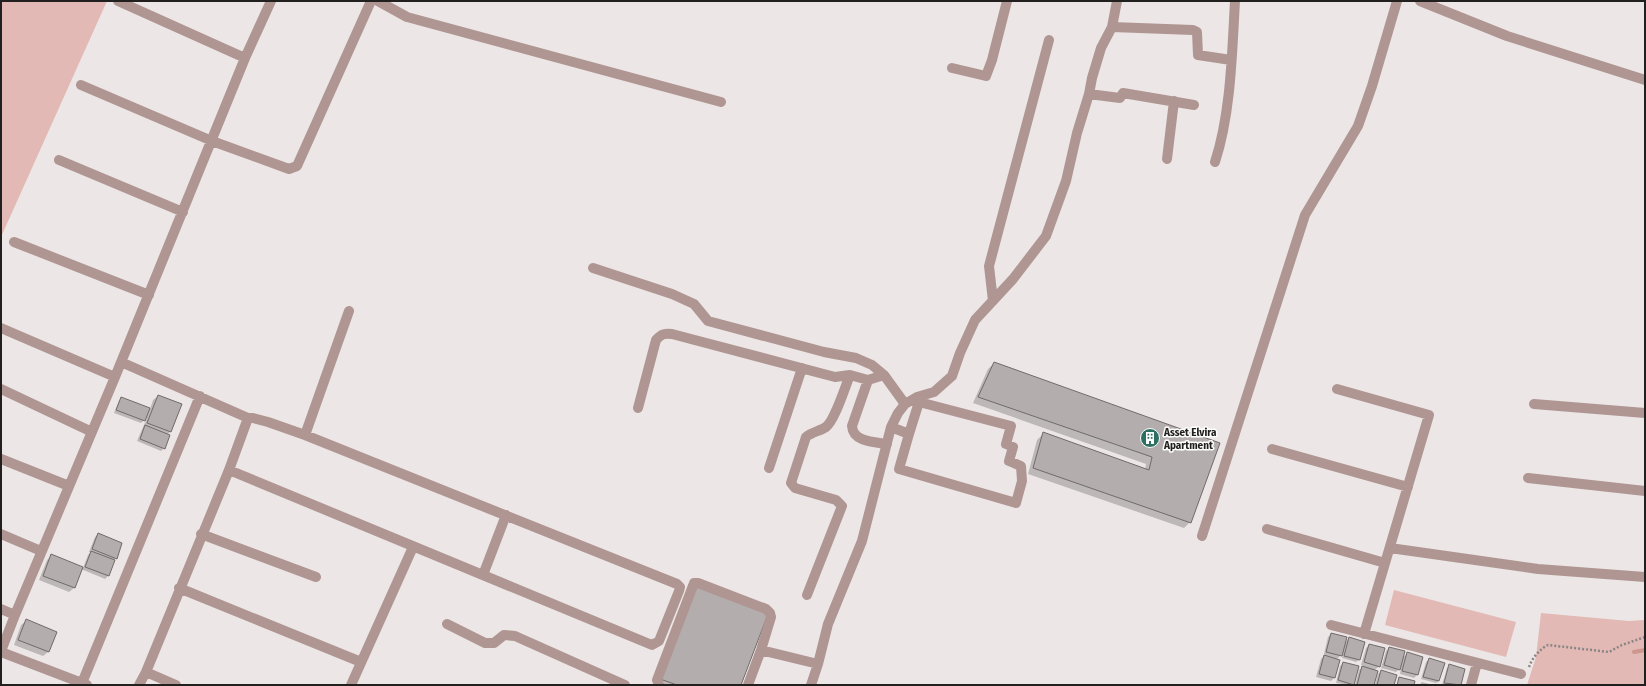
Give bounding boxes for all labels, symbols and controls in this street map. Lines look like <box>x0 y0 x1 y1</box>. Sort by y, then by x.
place label: Asset Elvira Apartment <box>1163 426 1217 452</box>
building icon: Asset Elvira Apartment <box>1139 427 1161 449</box>

